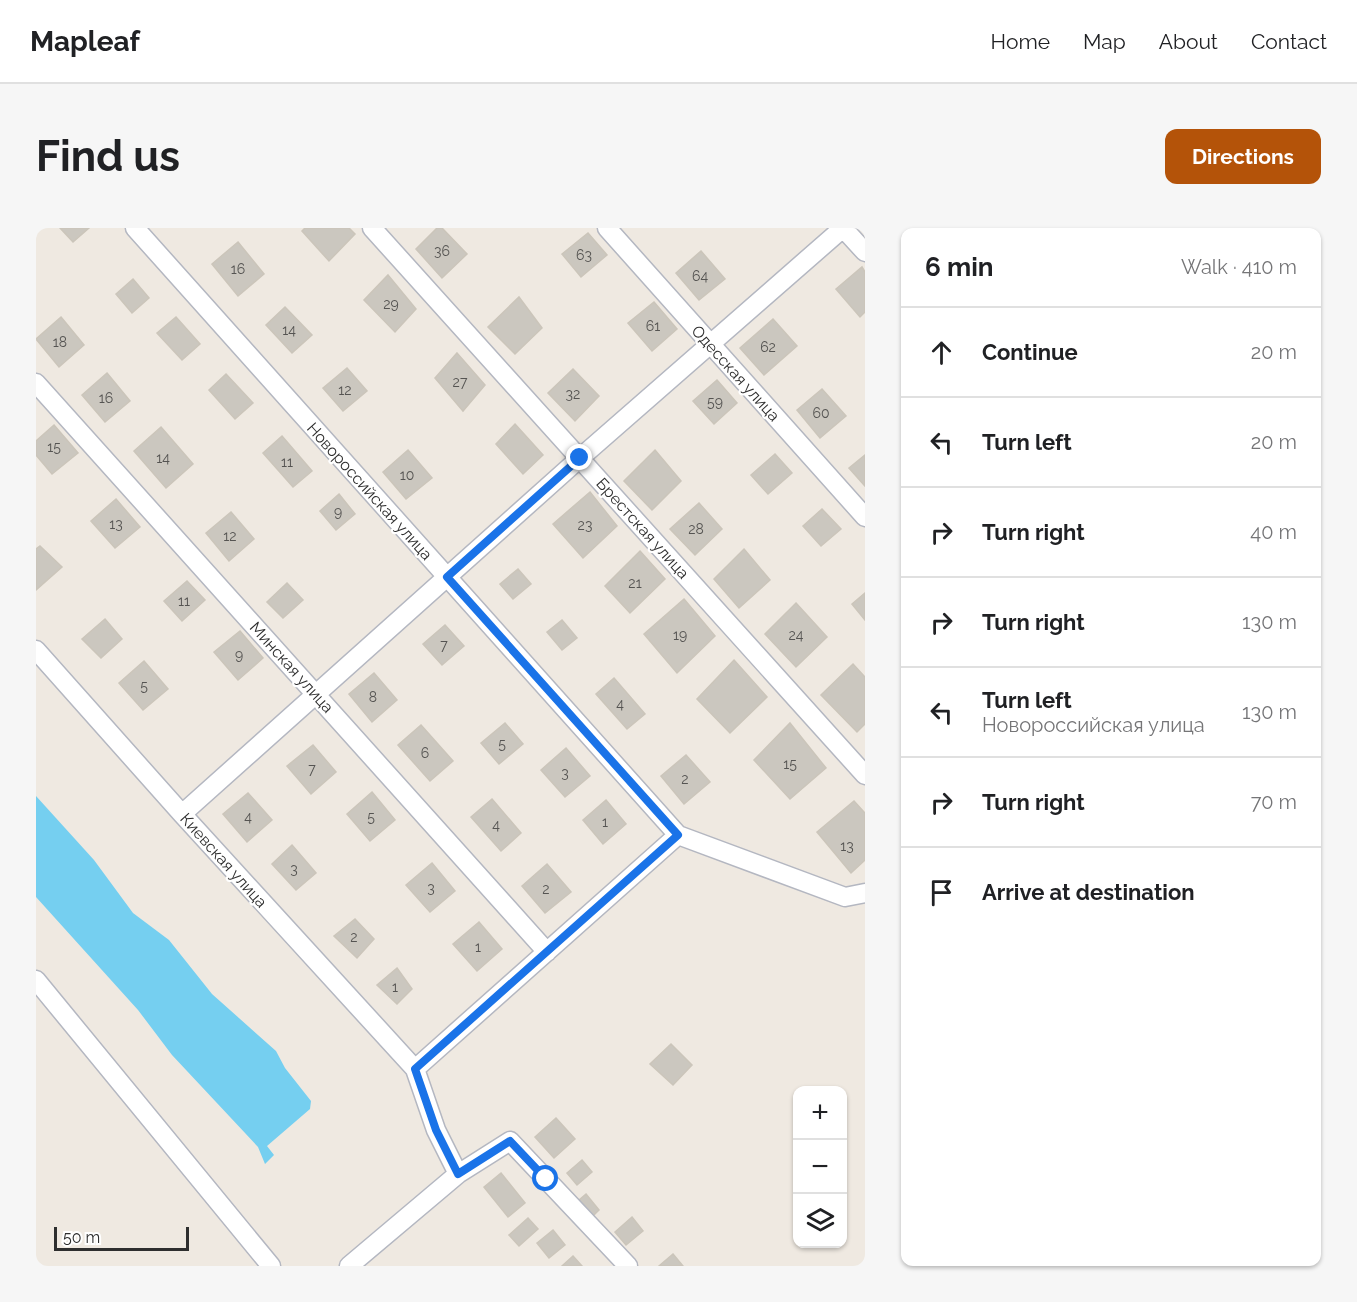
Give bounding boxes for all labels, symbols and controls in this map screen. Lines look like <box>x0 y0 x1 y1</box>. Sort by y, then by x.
text: Mapleaf <box>30 25 140 58</box>
text: Home <box>991 29 1050 54</box>
text: Map <box>1083 29 1126 54</box>
text: About <box>1159 29 1218 54</box>
text: Contact <box>1251 29 1327 54</box>
button: Directions <box>1165 129 1321 184</box>
text: Find us <box>36 132 180 181</box>
house number: 36 <box>434 243 450 259</box>
house number: 63 <box>576 247 592 263</box>
text: 6 min <box>925 252 994 282</box>
text: Walk · 410 m <box>1181 255 1297 279</box>
house number: 16 <box>231 261 245 277</box>
house number: 64 <box>692 268 708 284</box>
house number: 29 <box>383 296 399 312</box>
house number: 61 <box>646 318 660 334</box>
house number: 14 <box>282 322 296 338</box>
street label: Одесская улица <box>688 322 784 425</box>
house number: 18 <box>53 334 67 350</box>
icon: ahead <box>925 336 958 369</box>
house number: 62 <box>760 339 776 355</box>
text: Continue <box>982 339 1078 365</box>
text: 20 m <box>1251 340 1297 364</box>
house number: 27 <box>453 374 468 390</box>
house number: 12 <box>338 382 352 398</box>
house number: 32 <box>566 386 580 402</box>
house number: 16 <box>99 390 113 406</box>
house number: 59 <box>707 394 723 410</box>
house number: 60 <box>812 405 830 421</box>
street label: Новороссийская улица <box>303 419 436 564</box>
icon: left <box>925 426 958 459</box>
text: Turn left <box>982 429 1072 455</box>
text: 20 m <box>1251 430 1297 454</box>
house number: 15 <box>47 439 61 455</box>
route end <box>566 444 592 470</box>
house number: 14 <box>156 450 170 466</box>
house number: 11 <box>281 454 293 470</box>
house number: 10 <box>400 467 414 483</box>
street label: Брестская улица <box>592 474 693 583</box>
house number: 9 <box>334 504 342 520</box>
house number: 13 <box>109 516 123 532</box>
icon: right <box>925 516 958 549</box>
house number: 23 <box>578 517 592 533</box>
text: Turn right <box>982 519 1085 545</box>
text: 40 m <box>1250 520 1297 544</box>
house number: 28 <box>688 521 704 537</box>
house number: 12 <box>223 528 237 544</box>
house number: 21 <box>628 575 642 591</box>
house number: 11 <box>178 593 190 609</box>
icon: right <box>925 606 958 639</box>
text: Turn right <box>982 609 1085 635</box>
text: 130 m <box>1242 610 1297 634</box>
street label: Минская улица <box>246 618 337 717</box>
house number: 19 <box>673 627 687 643</box>
house number: 24 <box>789 627 804 643</box>
house number: 7 <box>440 637 448 653</box>
house number: 9 <box>235 647 243 663</box>
house number: 5 <box>140 678 148 694</box>
text: Turn left <box>982 687 1072 713</box>
house number: 8 <box>369 689 377 705</box>
house number: 4 <box>616 696 624 712</box>
icon: left <box>925 696 958 729</box>
text: 130 m <box>1242 700 1297 724</box>
text: Новороссийская улица <box>982 713 1205 737</box>
house number: 5 <box>498 736 506 752</box>
house number: 6 <box>421 745 429 761</box>
house number: 15 <box>783 756 797 772</box>
house number: 7 <box>308 761 316 777</box>
house number: 3 <box>561 765 569 781</box>
house number: 2 <box>681 771 689 787</box>
icon: right <box>925 786 958 819</box>
text: Turn right <box>982 789 1085 815</box>
text: 70 m <box>1251 790 1297 814</box>
street label: Киевская улица <box>176 809 271 912</box>
house number: 4 <box>244 809 252 825</box>
house number: 5 <box>367 809 375 825</box>
house number: 1 <box>602 814 608 830</box>
house number: 4 <box>492 817 500 833</box>
house number: 13 <box>840 838 854 854</box>
house number: 3 <box>290 861 298 877</box>
icon: arrive <box>925 876 958 909</box>
text: Arrive at destination <box>982 879 1195 905</box>
house number: 3 <box>427 880 435 896</box>
house number: 2 <box>542 881 550 897</box>
house number: 2 <box>350 929 358 945</box>
house number: 1 <box>475 939 481 955</box>
house number: 1 <box>392 979 398 995</box>
map controls <box>793 1086 847 1248</box>
button: + <box>793 1086 847 1140</box>
button: − <box>793 1140 847 1194</box>
route start <box>532 1165 558 1191</box>
button: layers <box>793 1194 847 1248</box>
scale bar <box>54 1224 189 1252</box>
text: 50 m <box>63 1228 100 1247</box>

